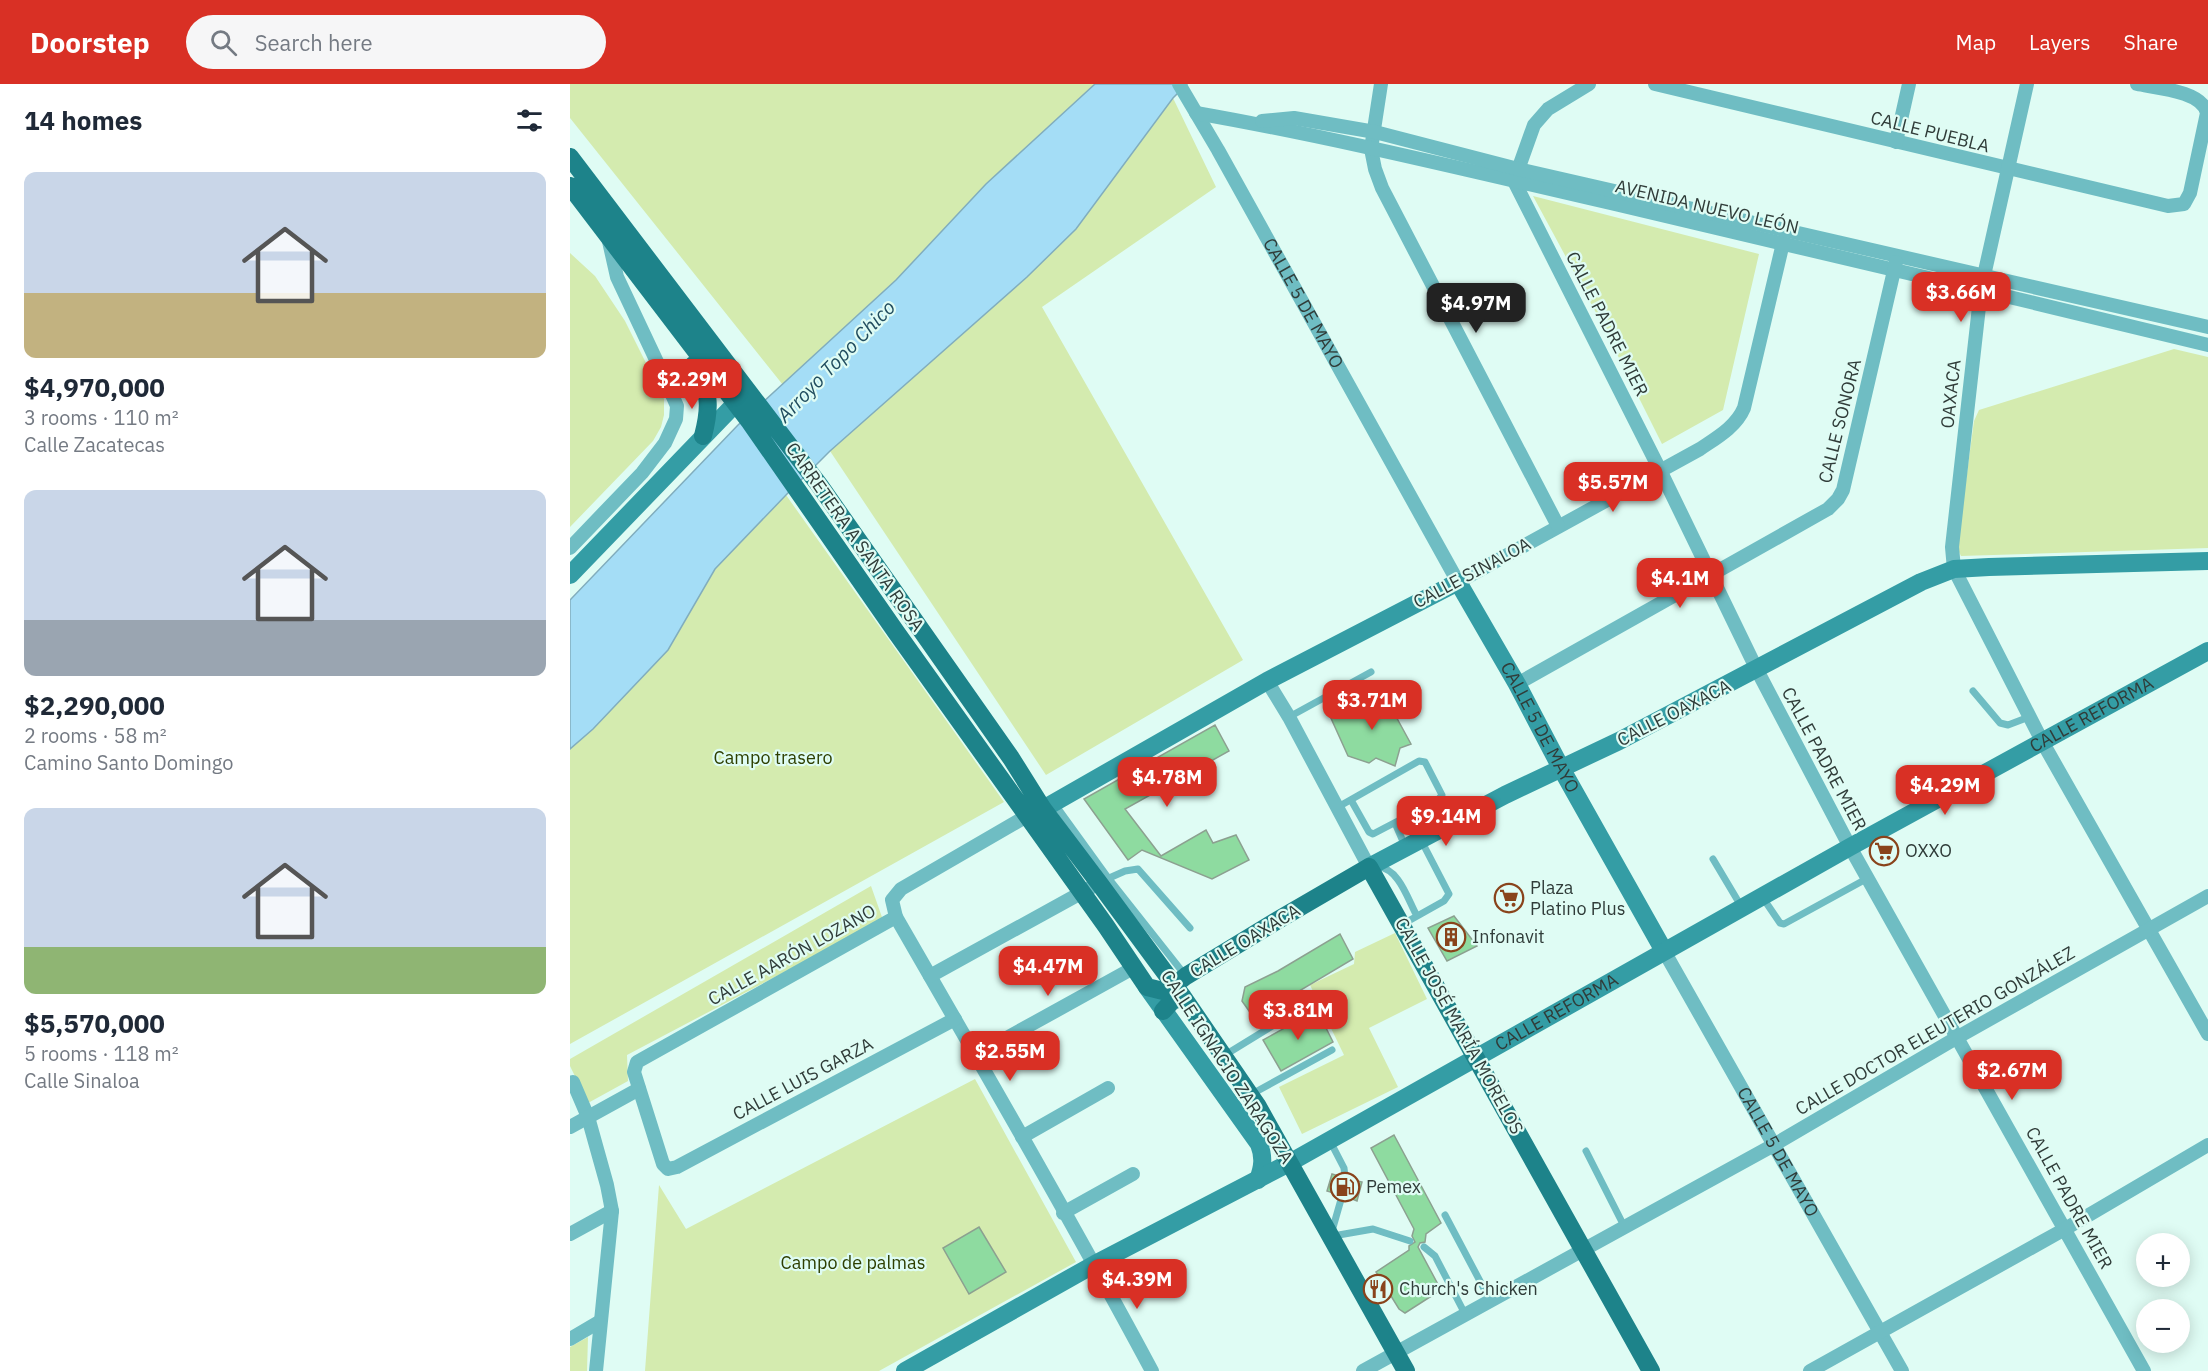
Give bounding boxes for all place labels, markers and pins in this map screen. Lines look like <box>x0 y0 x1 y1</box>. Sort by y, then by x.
pin: $3.66M <box>1912 272 2010 323</box>
pin: $4.97M <box>1427 283 1525 334</box>
pin: $2.29M <box>643 359 741 410</box>
pin: $5.57M <box>1564 462 1662 513</box>
pin: $4.1M <box>1638 558 1722 609</box>
pin: $3.71M <box>1323 680 1421 731</box>
pin: $4.78M <box>1118 757 1216 808</box>
pin: $4.29M <box>1896 765 1994 816</box>
pin: $9.14M <box>1397 796 1495 847</box>
supermarket icon: OXXO <box>1868 835 1900 867</box>
place label: OXXO <box>1905 839 1952 862</box>
place label: Plaza Platino Plus <box>1530 876 1626 920</box>
supermarket icon: Plaza Platino Plus <box>1493 882 1525 914</box>
building icon: Infonavit <box>1435 921 1467 953</box>
place label: Infonavit <box>1472 925 1545 948</box>
pin: $4.47M <box>999 946 1097 997</box>
pin: $3.81M <box>1249 990 1347 1041</box>
pin: $2.55M <box>961 1031 1059 1082</box>
pin: $2.67M <box>1963 1050 2061 1101</box>
fuel station icon: Pemex <box>1329 1171 1361 1203</box>
place label: Pemex <box>1366 1175 1421 1198</box>
pin: $4.39M <box>1088 1259 1186 1310</box>
restaurant icon: Church's Chicken <box>1362 1273 1394 1305</box>
place label: Church's Chicken <box>1399 1277 1538 1300</box>

